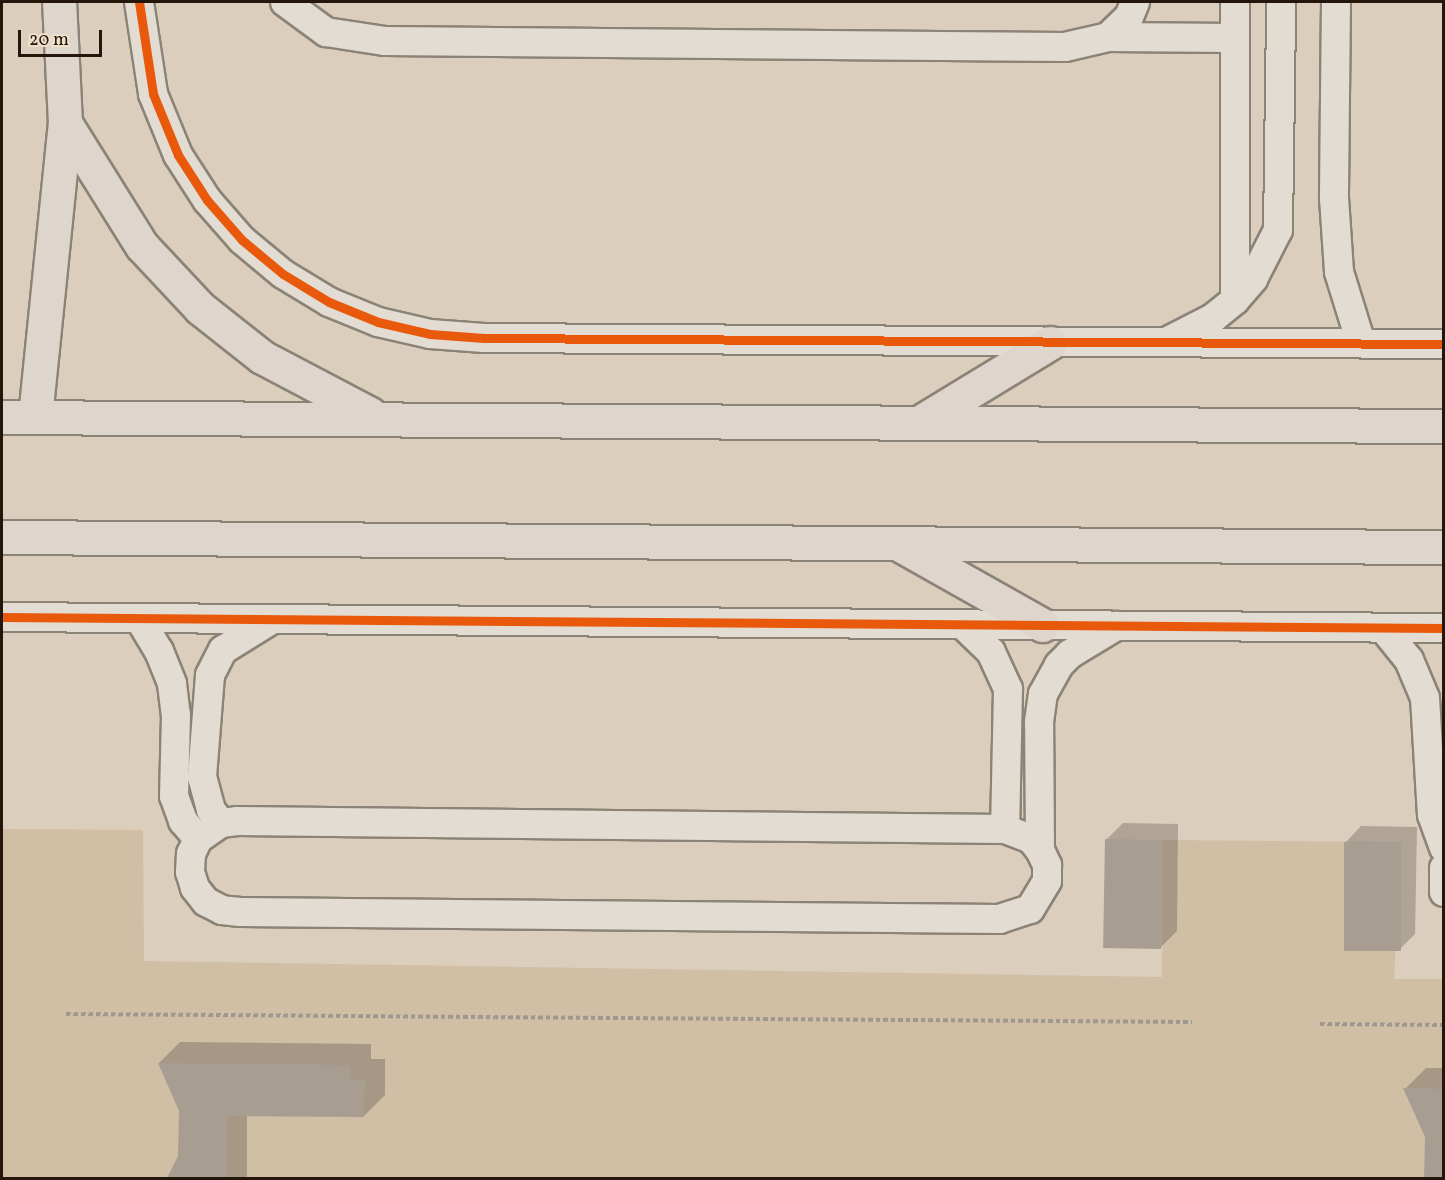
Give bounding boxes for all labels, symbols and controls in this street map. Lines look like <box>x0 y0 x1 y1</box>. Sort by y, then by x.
scale bar <box>21 18 105 56</box>
text: 20 m <box>29 28 69 53</box>

